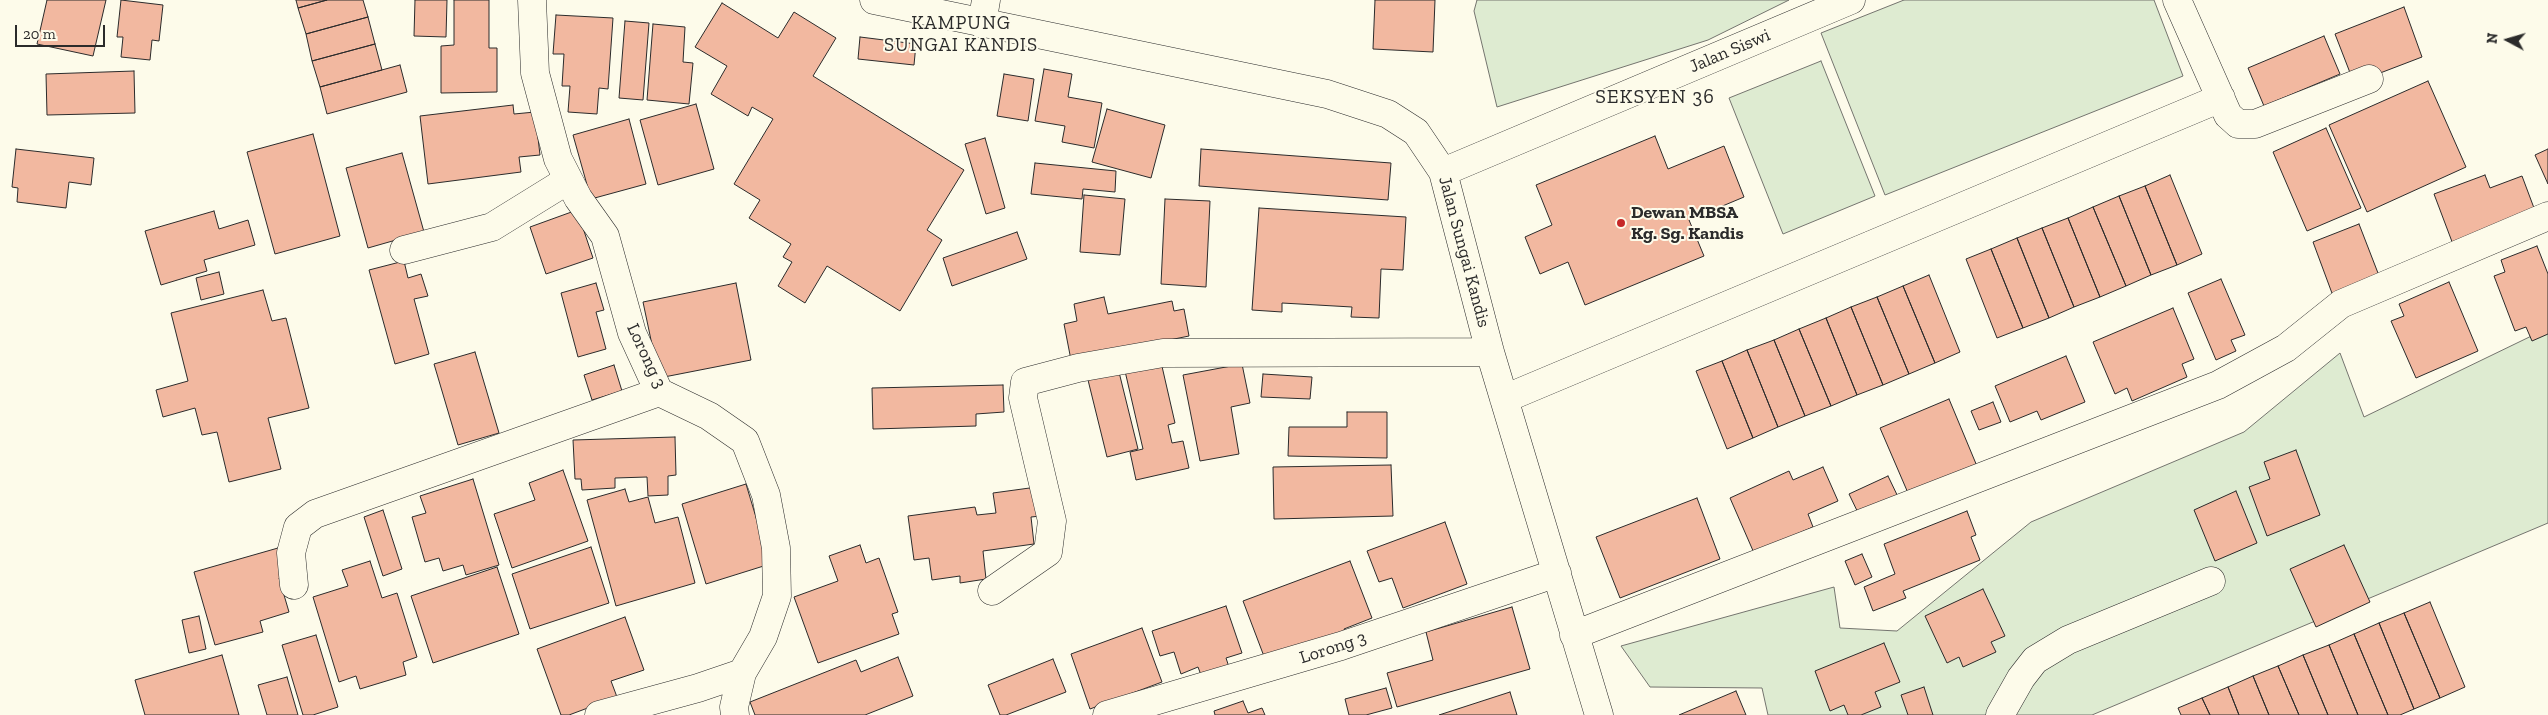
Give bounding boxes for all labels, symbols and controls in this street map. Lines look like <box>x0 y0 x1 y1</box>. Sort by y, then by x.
district label: KAMPUNG SUNGAI KANDIS <box>882 13 1040 57</box>
scale bar <box>18 15 108 47</box>
north arrow <box>2483 15 2533 65</box>
street label: Jalan Siswi <box>1686 24 1774 78</box>
text: 20 m <box>23 25 56 43</box>
text: N <box>2484 32 2502 45</box>
district label: SEKSYEN 36 <box>1594 85 1716 109</box>
street label: Jalan Sungai Kandis <box>1433 174 1495 330</box>
place label: Dewan MBSA Kg. Sg. Kandis <box>1631 202 1744 244</box>
marker: Dewan MBSA Kg. Sg. Kandis <box>1615 217 1627 229</box>
street label: Lorong 3 <box>622 320 670 392</box>
street label: Lorong 3 <box>1297 627 1369 669</box>

